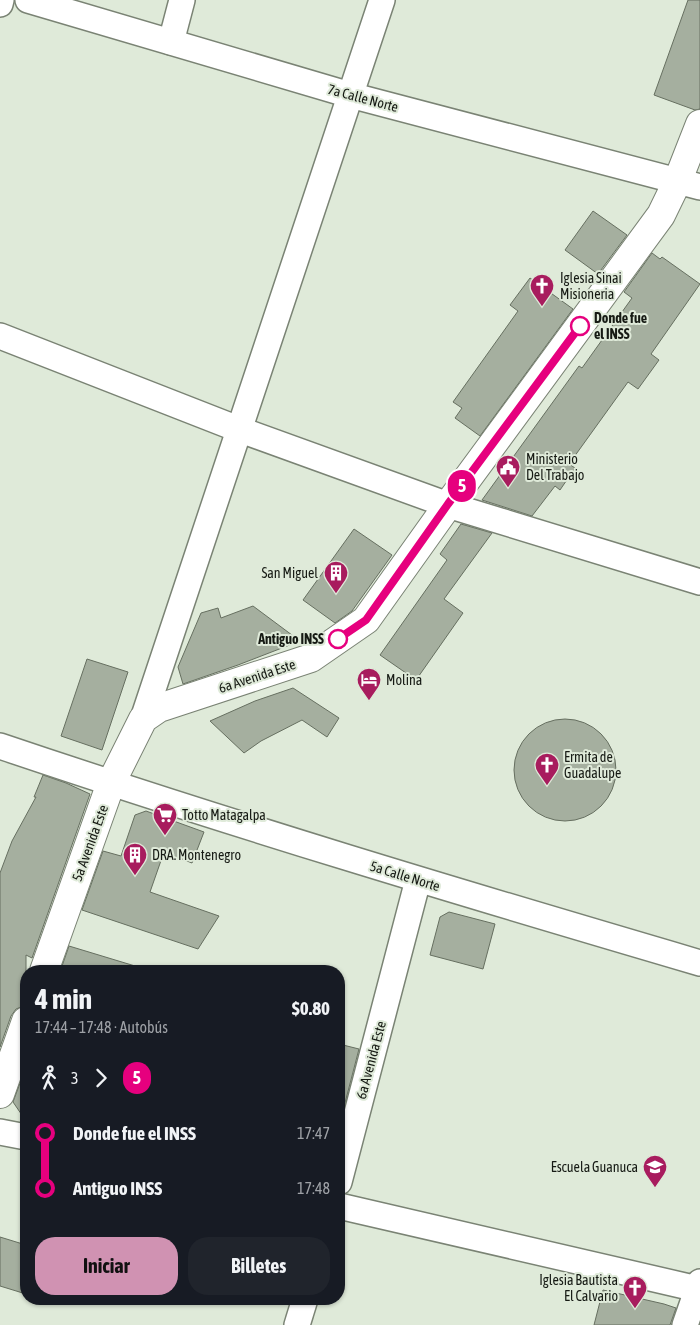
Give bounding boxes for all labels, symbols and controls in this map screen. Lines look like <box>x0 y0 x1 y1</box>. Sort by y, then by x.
street label: 7a Calle Norte <box>326 81 400 115</box>
place label: Iglesia Sinai Misioneria <box>560 270 622 302</box>
church icon: Iglesia Sinai Misioneria <box>529 273 555 307</box>
place label: Donde fue el INSS <box>594 310 647 342</box>
marker: Donde fue el INSS <box>570 316 590 336</box>
place label: Ministerio Del Trabajo <box>526 451 584 483</box>
public building icon: Ministerio Del Trabajo <box>495 454 521 488</box>
line badge: 5 <box>446 470 478 502</box>
text: 5 <box>458 475 466 496</box>
building icon: San Miguel <box>323 560 349 594</box>
place label: San Miguel <box>261 565 318 581</box>
marker: Antiguo INSS <box>328 629 348 649</box>
place label: Antiguo INSS <box>257 631 324 647</box>
street label: 6a Avenida Este <box>216 656 298 696</box>
hotel icon: Molina <box>356 667 382 701</box>
place label: Molina <box>386 672 422 688</box>
place label: Ermita de Guadalupe <box>564 749 621 781</box>
church icon: Ermita de Guadalupe <box>534 752 560 786</box>
supermarket icon: Totto Matagalpa <box>152 802 178 836</box>
street label: 5a Avenida Este <box>69 803 111 883</box>
place label: Totto Matagalpa <box>182 807 266 823</box>
building icon: DRA. Montenegro <box>122 842 148 876</box>
place label: DRA. Montenegro <box>152 847 241 863</box>
street label: 5a Calle Norte <box>368 858 442 894</box>
text: 4 min <box>35 983 92 1015</box>
text: $0.80 <box>292 997 330 1019</box>
text: 17:44 – 17:48 · Autobús <box>35 1018 168 1036</box>
street label: 6a Avenida Este <box>353 1019 389 1101</box>
icon: walk <box>35 1064 63 1092</box>
icon: forward <box>87 1064 115 1092</box>
text: 5 <box>133 1067 141 1088</box>
text: 3 <box>71 1069 79 1087</box>
text: Donde fue el INSS <box>73 1122 196 1144</box>
text: 17:47 <box>297 1124 330 1142</box>
school or university icon: Escuela Guanuca <box>642 1154 668 1188</box>
place label: Escuela Guanuca <box>551 1159 638 1175</box>
text: Antiguo INSS <box>73 1177 162 1199</box>
text: 17:48 <box>297 1179 330 1197</box>
button: Iniciar <box>35 1237 178 1295</box>
button: Billetes <box>188 1237 330 1295</box>
place label: Iglesia Bautista El Calvario <box>539 1272 618 1304</box>
church icon: Iglesia Bautista El Calvario <box>622 1275 648 1309</box>

